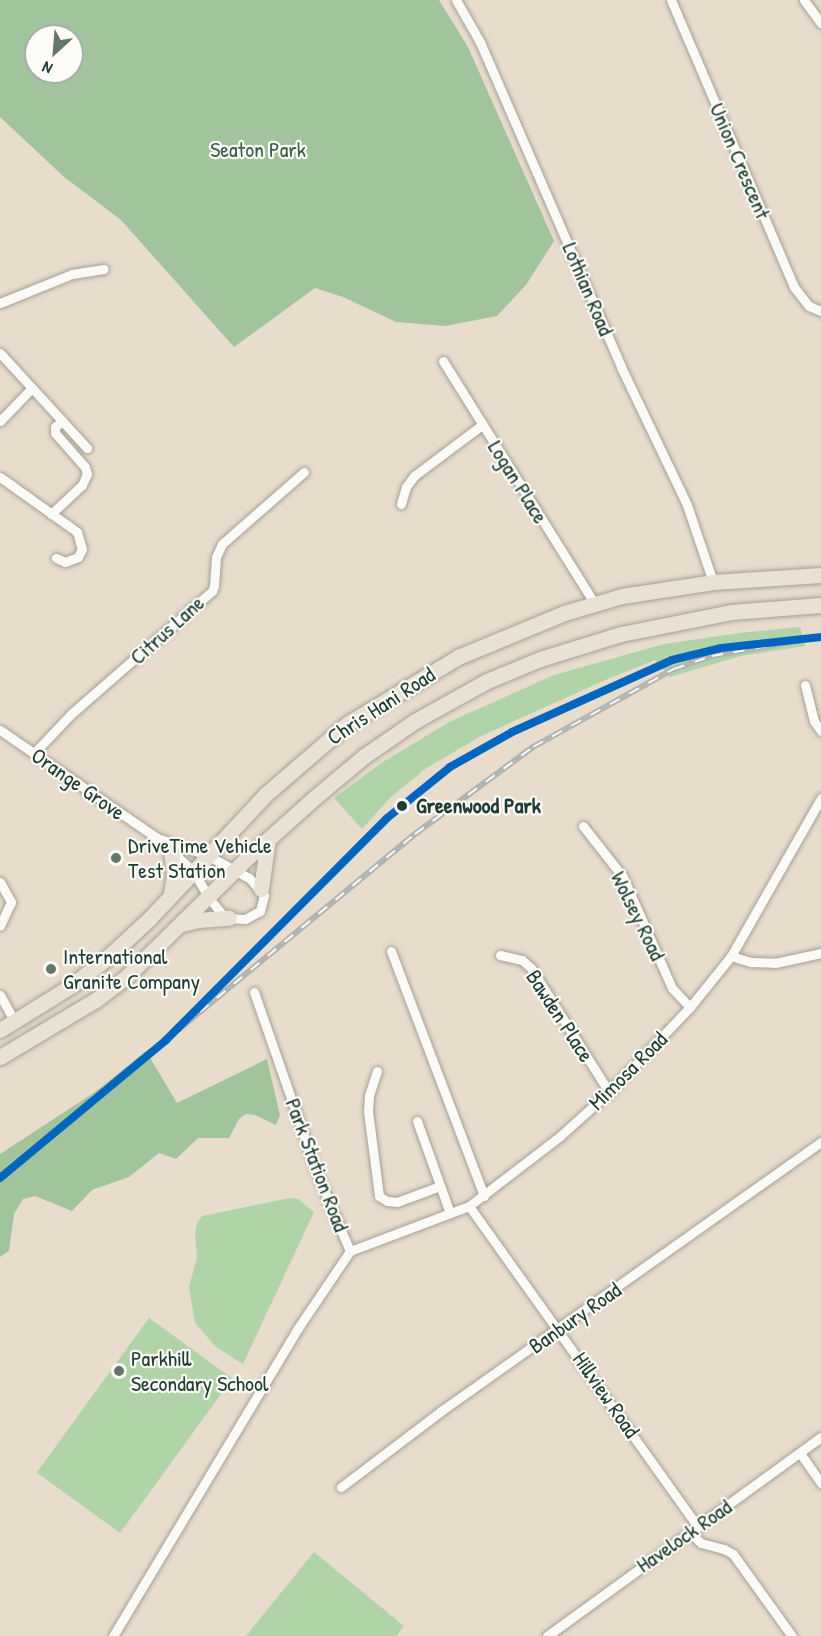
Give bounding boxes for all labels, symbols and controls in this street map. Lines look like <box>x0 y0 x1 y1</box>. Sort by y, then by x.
north arrow <box>24 24 84 84</box>
text: N <box>38 57 56 80</box>
street label: Union Crescent <box>704 99 776 223</box>
park label: Seaton Park <box>210 137 306 163</box>
street label: Lothian Road <box>557 239 619 339</box>
street label: Logan Place <box>482 436 554 528</box>
street label: Citrus Lane <box>124 590 210 670</box>
street label: Chris Hani Road <box>322 661 440 751</box>
street label: Orange Grove <box>26 742 130 826</box>
place label: Greenwood Park <box>416 793 541 819</box>
marker: Greenwood Park <box>393 797 411 815</box>
place label: DriveTime Vehicle Test Station <box>128 832 272 884</box>
marker: DriveTime Vehicle Test Station <box>109 851 123 865</box>
street label: Wolsey Road <box>605 867 671 965</box>
place label: International Granite Company <box>63 943 200 994</box>
marker: International Granite Company <box>44 962 58 976</box>
street label: Bawden Place <box>520 965 600 1067</box>
street label: Mimosa Road <box>583 1026 673 1116</box>
street label: Park Station Road <box>279 1095 355 1235</box>
street label: Banbury Road <box>524 1277 626 1359</box>
place label: Parkhill Secondary School <box>131 1345 269 1396</box>
street label: Hillview Road <box>567 1347 645 1443</box>
marker: Parkhill Secondary School <box>112 1364 126 1378</box>
street label: Havelock Road <box>631 1494 737 1578</box>

